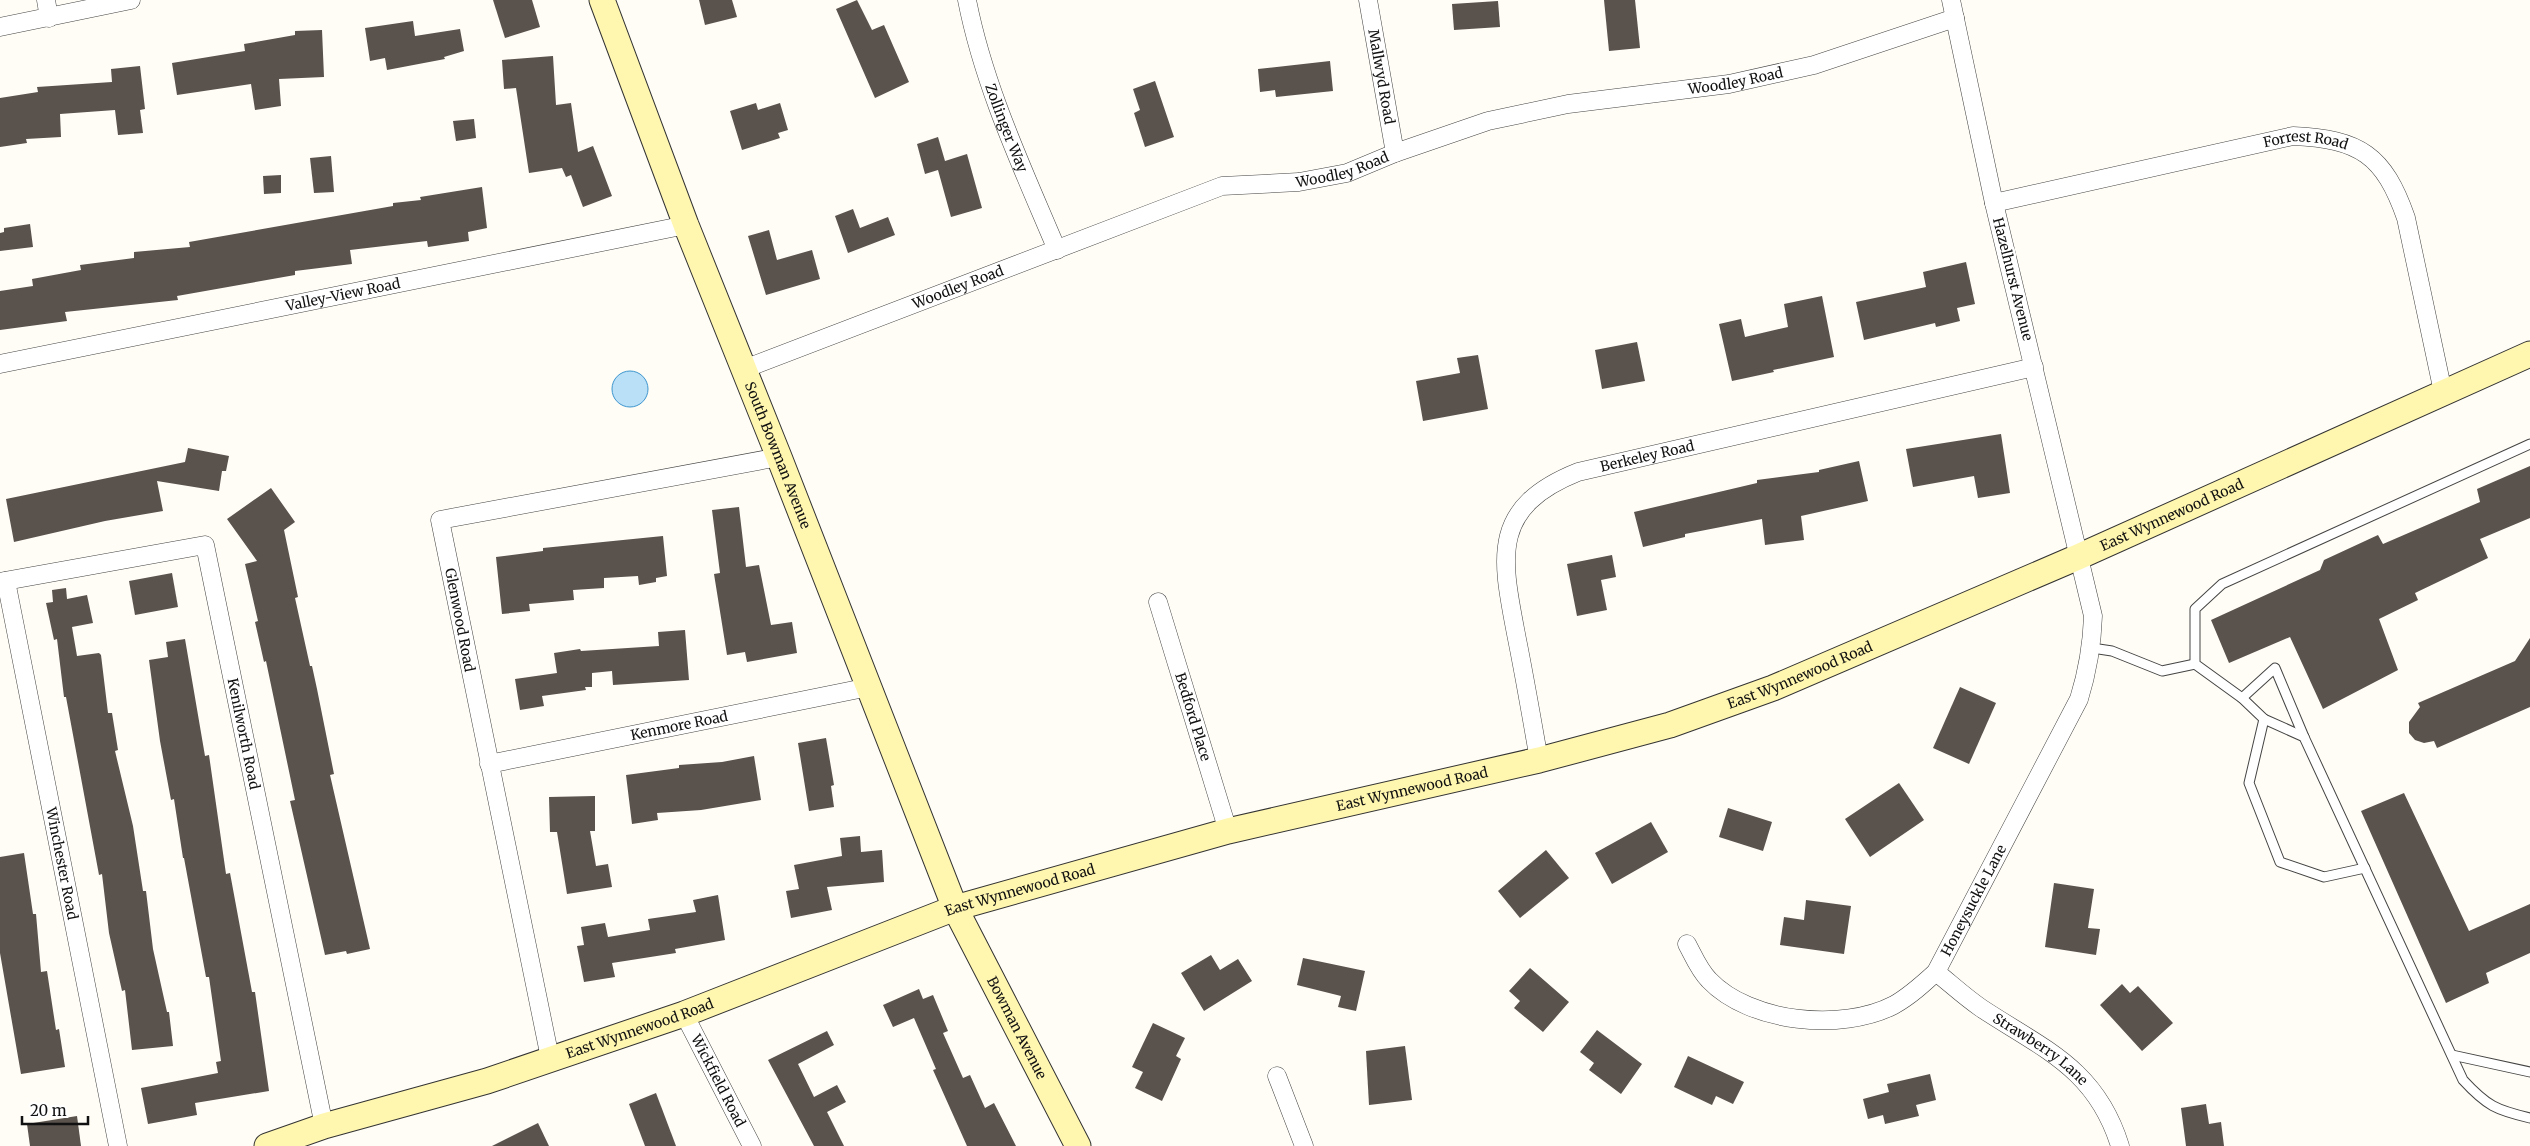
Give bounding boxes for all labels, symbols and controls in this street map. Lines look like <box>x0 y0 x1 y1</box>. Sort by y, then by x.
street label: Mallwyd Road <box>1364 28 1399 126</box>
street label: Woodley Road <box>1686 63 1785 98</box>
street label: Zollinger Way <box>981 81 1032 176</box>
street label: Forrest Road <box>2262 127 2351 153</box>
street label: Woodley Road <box>1293 147 1392 192</box>
street label: Hazelhurst Avenue <box>1989 216 2037 342</box>
street label: Woodley Road <box>909 261 1006 313</box>
street label: Valley-View Road <box>283 274 402 315</box>
street label: South Bowman Avenue <box>741 379 815 531</box>
street label: Berkeley Road <box>1598 436 1697 476</box>
street label: East Wynnewood Road <box>2097 475 2247 555</box>
street label: Glenwood Road <box>441 567 479 674</box>
street label: East Wynnewood Road <box>1725 637 1876 713</box>
street label: Bedford Place <box>1171 670 1215 763</box>
street label: Kenilworth Road <box>223 676 264 792</box>
street label: Kenmore Road <box>629 707 730 744</box>
street label: East Wynnewood Road <box>1334 763 1490 815</box>
street label: Winchester Road <box>42 805 82 922</box>
street label: Honeysuckle Lane <box>1937 842 2010 959</box>
street label: East Wynnewood Road <box>942 860 1098 920</box>
street label: Bowman Avenue <box>983 973 1051 1082</box>
street label: East Wynnewood Road <box>564 994 717 1063</box>
street label: Strawberry Lane <box>1990 1009 2092 1089</box>
street label: Wickfield Road <box>687 1030 750 1130</box>
scale bar <box>22 1094 89 1126</box>
text: 20 m <box>30 1101 67 1120</box>

